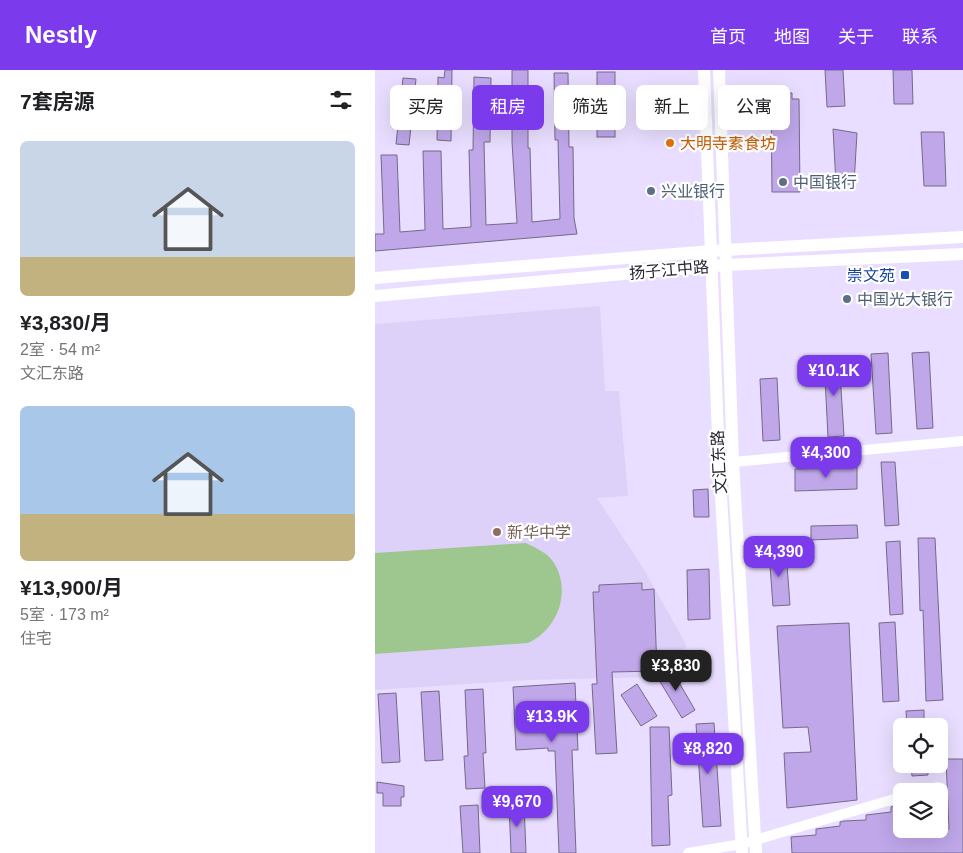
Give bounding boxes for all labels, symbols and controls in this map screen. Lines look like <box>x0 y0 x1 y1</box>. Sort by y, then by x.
text: Nestly <box>25 21 97 48</box>
text: 首页 <box>710 27 746 47</box>
text: 地图 <box>774 27 810 47</box>
text: 关于 <box>838 27 874 47</box>
text: 联系 <box>902 27 938 47</box>
chip: 买房 <box>390 85 462 130</box>
chip: 租房 <box>472 85 544 130</box>
chip: 筛选 <box>554 85 626 130</box>
chip: 新上 <box>636 85 708 130</box>
chip: 公寓 <box>718 85 790 130</box>
icon: filters <box>327 86 355 114</box>
text: 7套房源 <box>20 90 95 113</box>
place label: 大明寺素食坊 <box>680 135 776 152</box>
marker: 大明寺素食坊 <box>664 137 676 149</box>
icon: home <box>143 174 233 264</box>
place label: 中国银行 <box>793 174 857 191</box>
marker: 中国银行 <box>777 176 789 188</box>
place label: 兴业银行 <box>661 183 725 200</box>
marker: 兴业银行 <box>645 185 657 197</box>
street label: 扬子江中路 <box>628 258 710 282</box>
place label: 崇文苑 <box>847 267 895 284</box>
marker: 崇文苑 <box>899 269 911 281</box>
place label: 中国光大银行 <box>857 291 953 308</box>
marker: 中国光大银行 <box>841 293 853 305</box>
text: ¥3,830/月 <box>20 311 111 334</box>
text: 2室 · 54 m² <box>20 341 100 358</box>
pin: ¥10.1K <box>793 354 875 397</box>
text: ¥10.1K <box>808 362 860 379</box>
text: 文汇东路 <box>20 365 84 382</box>
street label: 文汇东路 <box>709 430 729 494</box>
pin: ¥4,300 <box>785 436 867 479</box>
icon: home <box>143 439 233 529</box>
text: ¥4,300 <box>802 444 850 461</box>
place label: 新华中学 <box>507 524 571 541</box>
marker: 新华中学 <box>491 526 503 538</box>
pin: ¥4,390 <box>738 536 820 578</box>
text: ¥4,390 <box>755 543 803 560</box>
text: ¥13,900/月 <box>20 576 123 599</box>
text: 5室 · 173 m² <box>20 606 109 623</box>
text: 住宅 <box>20 630 52 647</box>
pin: ¥3,830 <box>635 650 717 692</box>
text: ¥3,830 <box>652 657 700 674</box>
pin: ¥13.9K <box>511 700 593 743</box>
text: ¥13.9K <box>526 708 578 725</box>
map controls <box>893 718 948 838</box>
button: locate <box>893 718 948 773</box>
pin: ¥8,820 <box>667 732 749 775</box>
text: ¥8,820 <box>684 740 732 757</box>
button: layers <box>893 783 948 838</box>
pin: ¥9,670 <box>476 786 558 828</box>
text: ¥9,670 <box>493 793 541 810</box>

